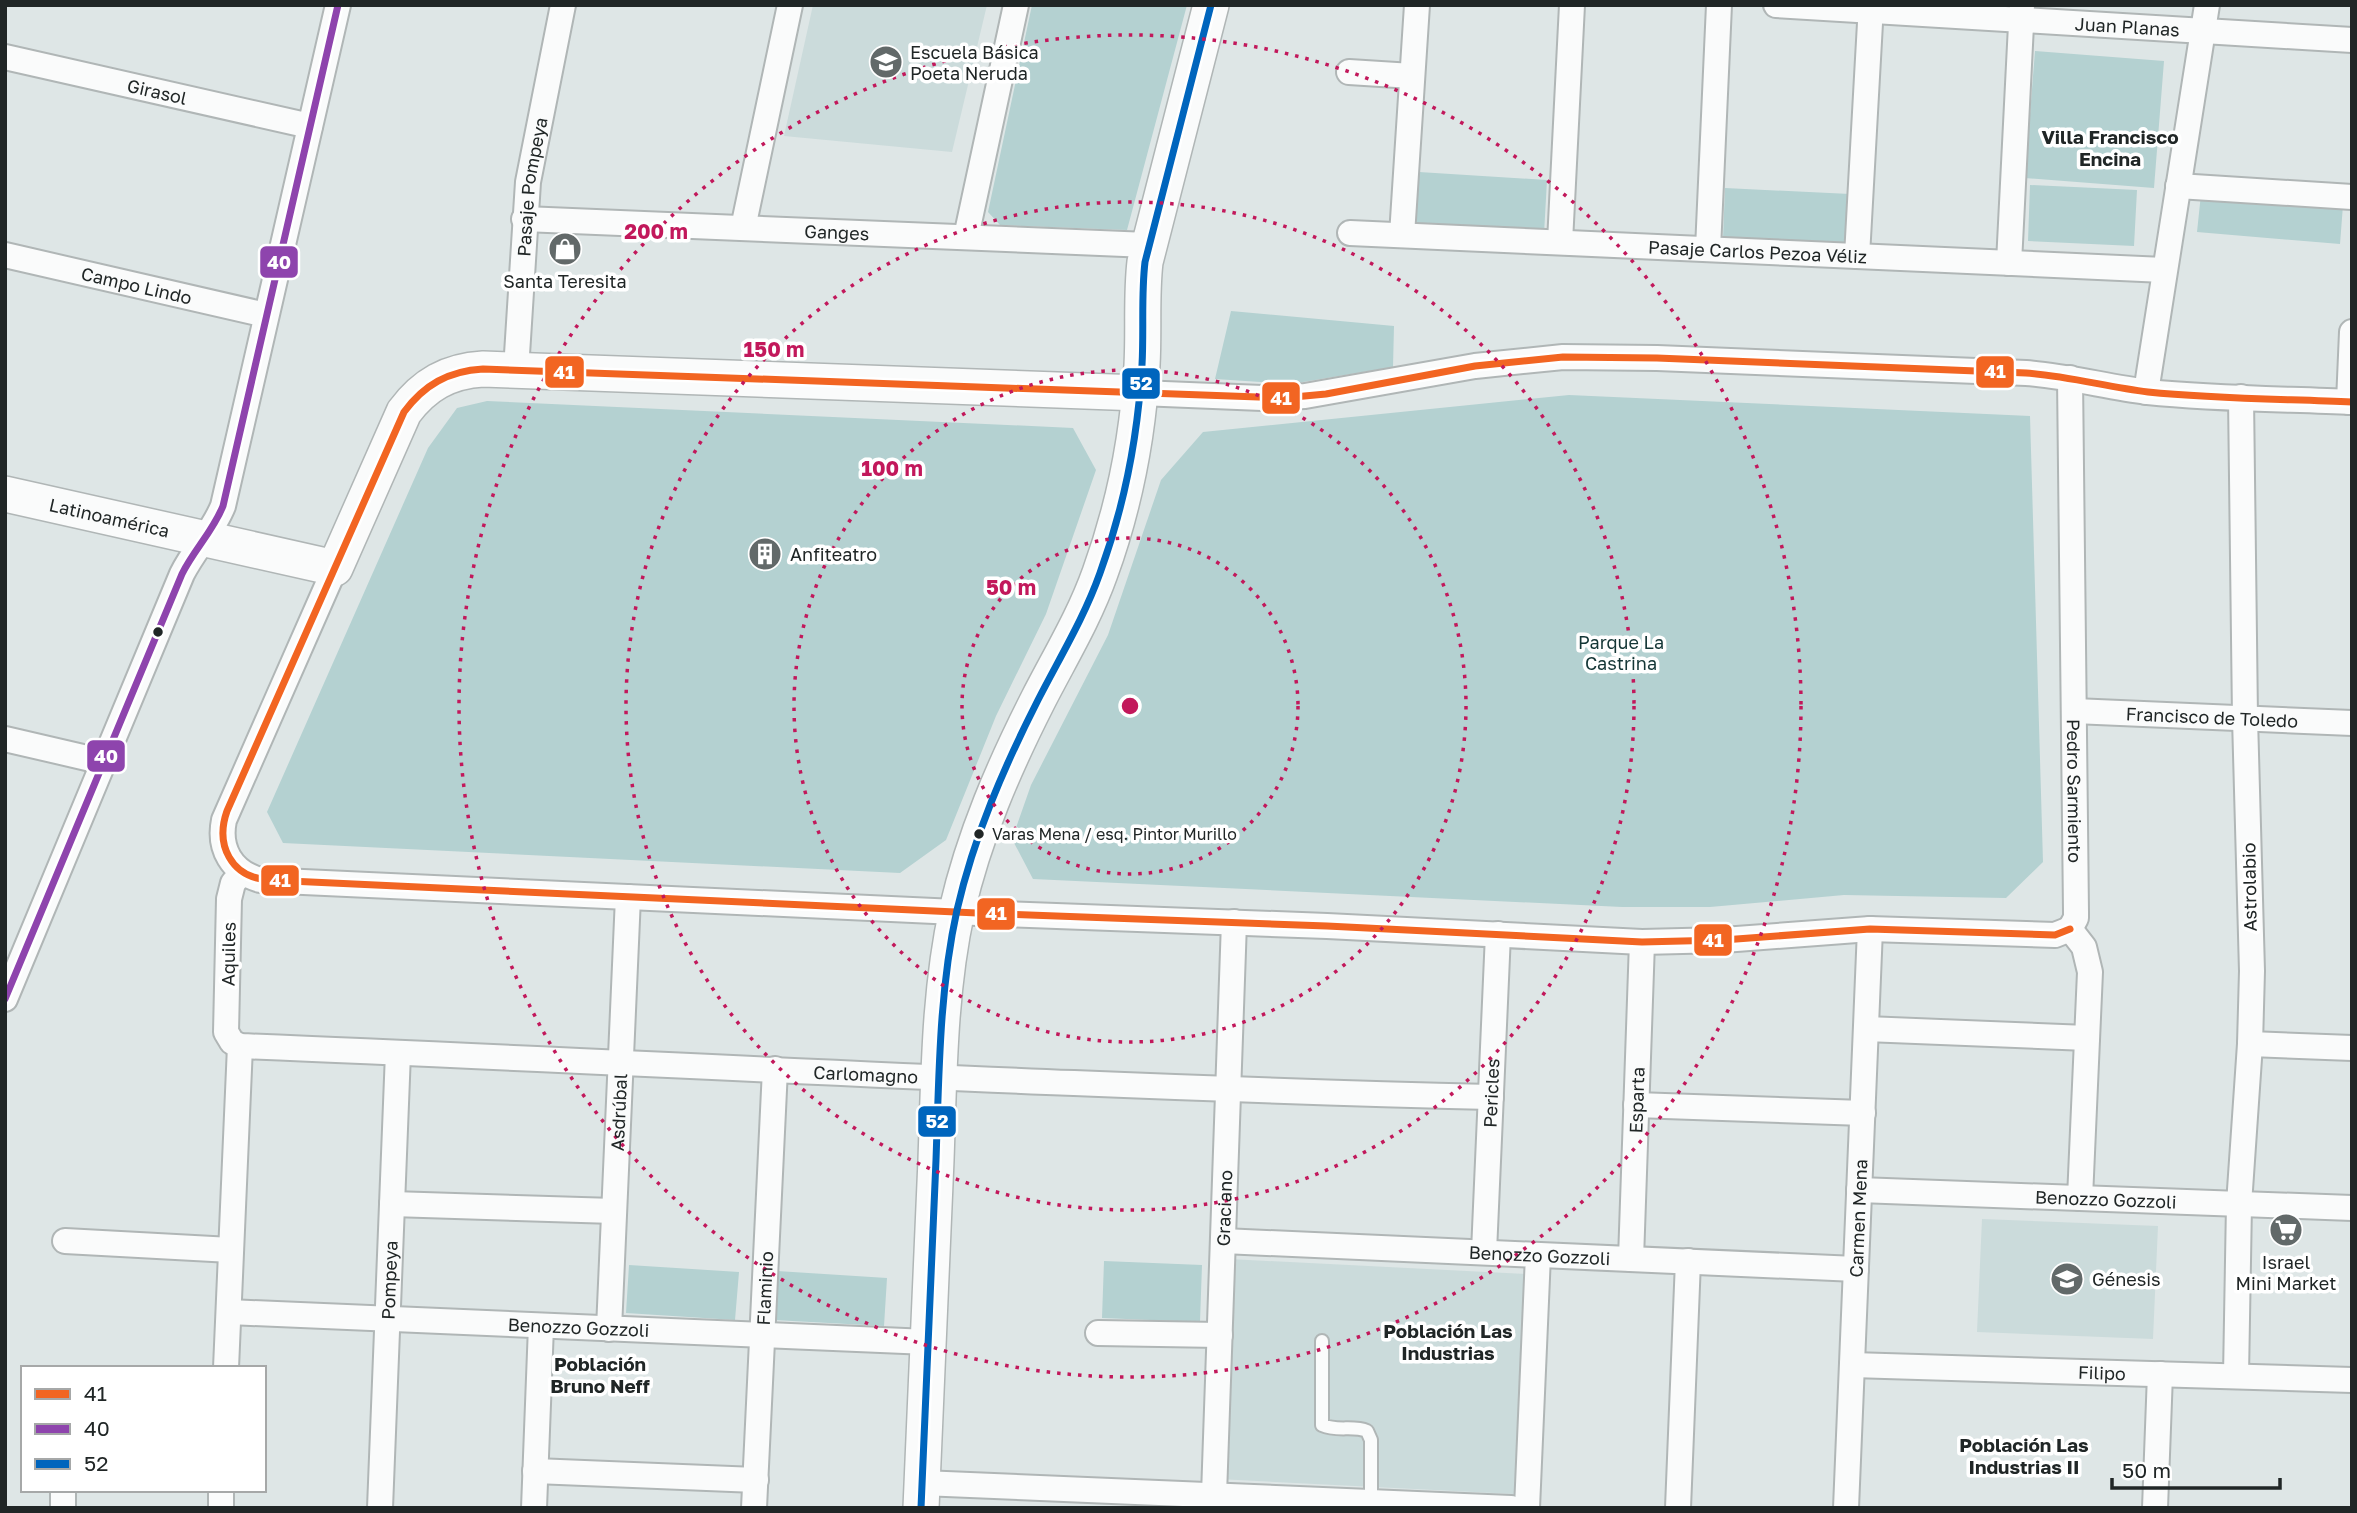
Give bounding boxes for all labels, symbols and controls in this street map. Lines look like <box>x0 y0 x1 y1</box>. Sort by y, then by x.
street label: Juan Planas <box>2074 12 2181 41</box>
place label: Escuela Básica Poeta Neruda <box>910 41 1039 84</box>
school or university icon: Escuela Básica Poeta Neruda <box>867 43 905 81</box>
street label: Girasol <box>125 74 189 109</box>
street label: Pasaje Pompeya <box>512 115 552 257</box>
district label: Villa Francisco Encina <box>2041 125 2179 170</box>
text: 200 m <box>624 218 688 244</box>
street label: Ganges <box>804 220 870 244</box>
shop icon: Santa Teresita <box>546 230 584 268</box>
street label: Pasaje Carlos Pezoa Véliz <box>1648 236 1868 267</box>
line badge: 40 <box>259 245 299 279</box>
text: 40 <box>267 250 291 273</box>
street label: Campo Lindo <box>79 262 194 309</box>
place label: Santa Teresita <box>503 270 627 292</box>
text: 150 m <box>744 336 804 362</box>
line badge: 41 <box>544 355 585 389</box>
line badge: 41 <box>1975 355 2015 389</box>
text: 41 <box>1984 359 2006 382</box>
text: 41 <box>553 360 575 383</box>
line badge: 52 <box>1121 367 1161 400</box>
text: 52 <box>1129 371 1153 394</box>
line badge: 41 <box>1261 381 1301 415</box>
text: 41 <box>1270 386 1292 409</box>
text: 100 m <box>861 455 923 481</box>
street label: Latinoamérica <box>47 493 172 542</box>
building icon: Anfiteatro <box>746 535 784 573</box>
place label: Anfiteatro <box>790 543 877 565</box>
text: 50 m <box>986 574 1036 600</box>
unlabelled marker <box>151 625 165 639</box>
park label: Parque La Castrina <box>1578 631 1664 674</box>
centre of rings <box>1118 694 1142 718</box>
street label: Francisco de Toledo <box>2125 702 2298 732</box>
street label: Pedro Sarmiento <box>2063 719 2086 863</box>
line badge: 40 <box>86 739 126 773</box>
text: 40 <box>94 744 118 767</box>
place label: Varas Mena / esq. Pintor Murillo <box>992 824 1237 844</box>
marker: Varas Mena / esq. Pintor Murillo <box>972 827 986 841</box>
street label: Astrolabio <box>2237 842 2261 932</box>
line badge: 41 <box>260 864 300 897</box>
text: 41 <box>269 868 291 891</box>
line badge: 41 <box>976 897 1016 931</box>
text: 41 <box>985 901 1007 924</box>
street label: Aquiles <box>216 922 240 986</box>
line badge: 41 <box>1693 923 1733 957</box>
text: 41 <box>1702 928 1724 951</box>
street label: Pericles <box>1478 1058 1504 1128</box>
street label: Carlomagno <box>813 1061 919 1087</box>
street label: Esparta <box>1624 1066 1649 1134</box>
street label: Asdrúbal <box>606 1073 631 1151</box>
line badge: 52 <box>917 1105 957 1138</box>
text: 52 <box>925 1109 949 1132</box>
street label: Carmen Mena <box>1845 1159 1871 1278</box>
street label: Graciano <box>1212 1170 1236 1247</box>
street label: Benozzo Gozzoli <box>2035 1185 2177 1213</box>
supermarket icon: Israel Mini Market <box>2267 1211 2305 1249</box>
street label: Pompeya <box>376 1240 402 1320</box>
street label: Benozzo Gozzoli <box>1468 1241 1611 1269</box>
street label: Flaminio <box>752 1251 777 1326</box>
place label: Israel Mini Market <box>2236 1251 2336 1294</box>
school or university icon: Génesis <box>2048 1260 2086 1298</box>
place label: Génesis <box>2092 1268 2161 1290</box>
street label: Benozzo Gozzoli <box>507 1313 650 1341</box>
district label: Población Las Industrias <box>1383 1319 1513 1364</box>
district label: Población Bruno Neff <box>550 1352 650 1397</box>
street label: Filipo <box>2078 1361 2126 1384</box>
legend <box>21 1366 266 1492</box>
text: 41 <box>84 1380 107 1406</box>
text: 40 <box>84 1415 110 1441</box>
district label: Población Las Industrias II <box>1959 1433 2089 1478</box>
scale bar <box>2112 1446 2280 1490</box>
text: 52 <box>84 1450 108 1476</box>
text: 50 m <box>2122 1457 2171 1483</box>

